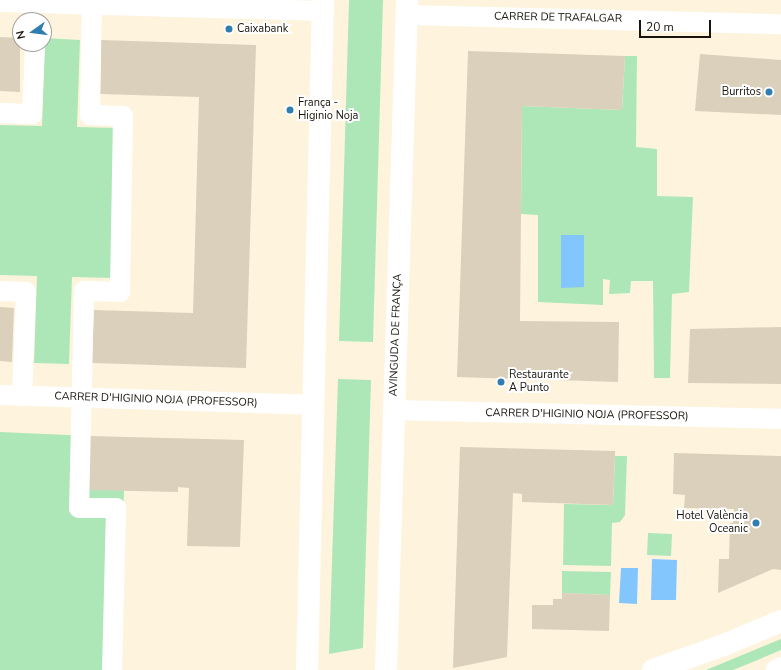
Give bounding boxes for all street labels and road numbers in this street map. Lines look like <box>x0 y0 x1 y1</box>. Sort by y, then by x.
street label: CARRER DE TRAFALGAR <box>494 10 622 26</box>
street label: AVINGUDA DE FRANÇA <box>387 273 405 397</box>
street label: CARRER D'HIGINIO NOJA (PROFESSOR) <box>54 390 258 410</box>
street label: CARRER D'HIGINIO NOJA (PROFESSOR) <box>485 407 689 423</box>

